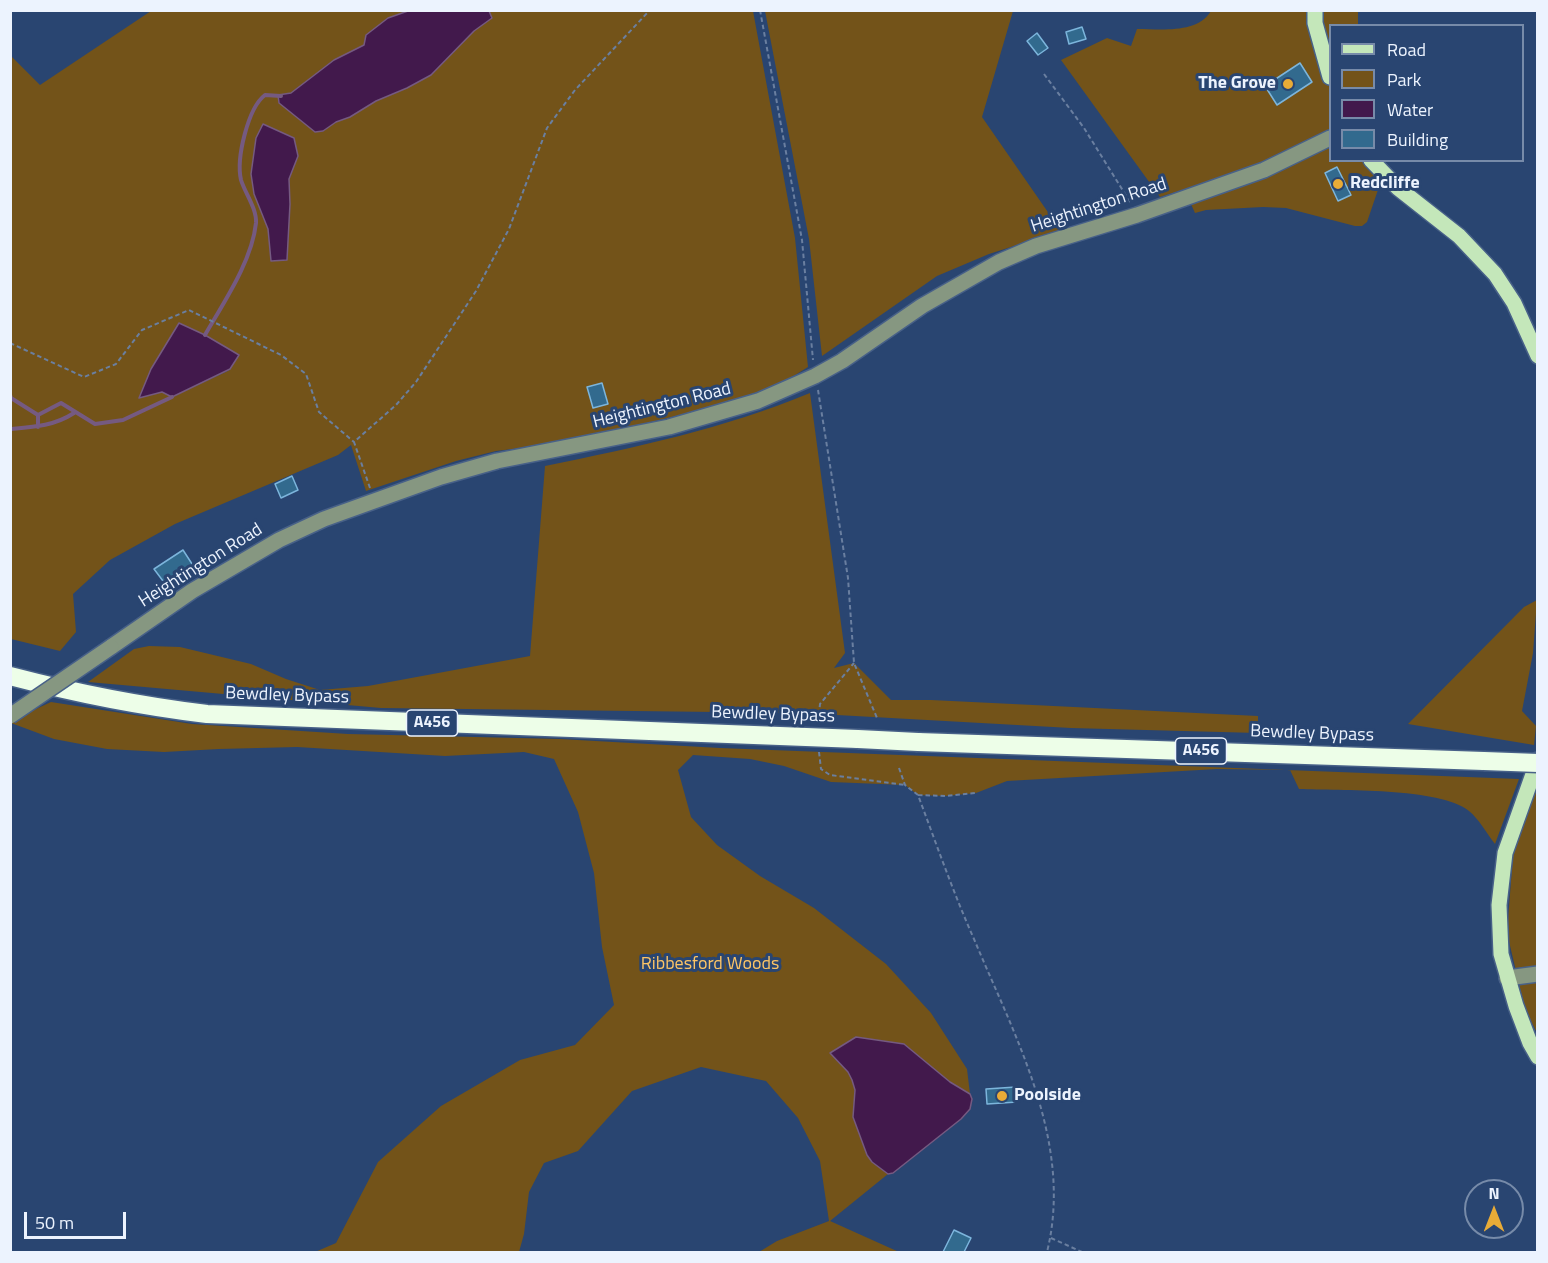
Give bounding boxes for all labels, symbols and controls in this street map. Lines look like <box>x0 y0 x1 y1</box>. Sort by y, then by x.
legend <box>1329 24 1524 162</box>
text: Road <box>1387 36 1426 63</box>
text: Park <box>1387 66 1421 93</box>
place label: The Grove <box>1198 73 1276 95</box>
marker: The Grove <box>1281 77 1295 91</box>
text: Water <box>1387 96 1433 123</box>
text: Building <box>1387 126 1448 153</box>
place label: Redcliffe <box>1350 173 1420 195</box>
street label: Heightington Road <box>1028 174 1170 238</box>
marker: Redcliffe <box>1331 177 1345 191</box>
street label: Heightington Road <box>591 378 733 434</box>
street label: Heightington Road <box>135 519 267 613</box>
street label: Bewdley Bypass <box>225 683 349 709</box>
street label: Bewdley Bypass <box>711 702 835 728</box>
road number: A456 <box>406 710 458 736</box>
street label: Bewdley Bypass <box>1250 721 1374 747</box>
road number: A456 <box>1176 738 1226 764</box>
park label: Ribbesford Woods <box>641 954 779 976</box>
place label: Poolside <box>1014 1085 1081 1107</box>
marker: Poolside <box>995 1089 1009 1103</box>
north arrow <box>1464 1179 1524 1239</box>
text: N <box>1488 1181 1500 1205</box>
scale bar <box>27 1200 129 1238</box>
text: 50 m <box>35 1209 74 1236</box>

